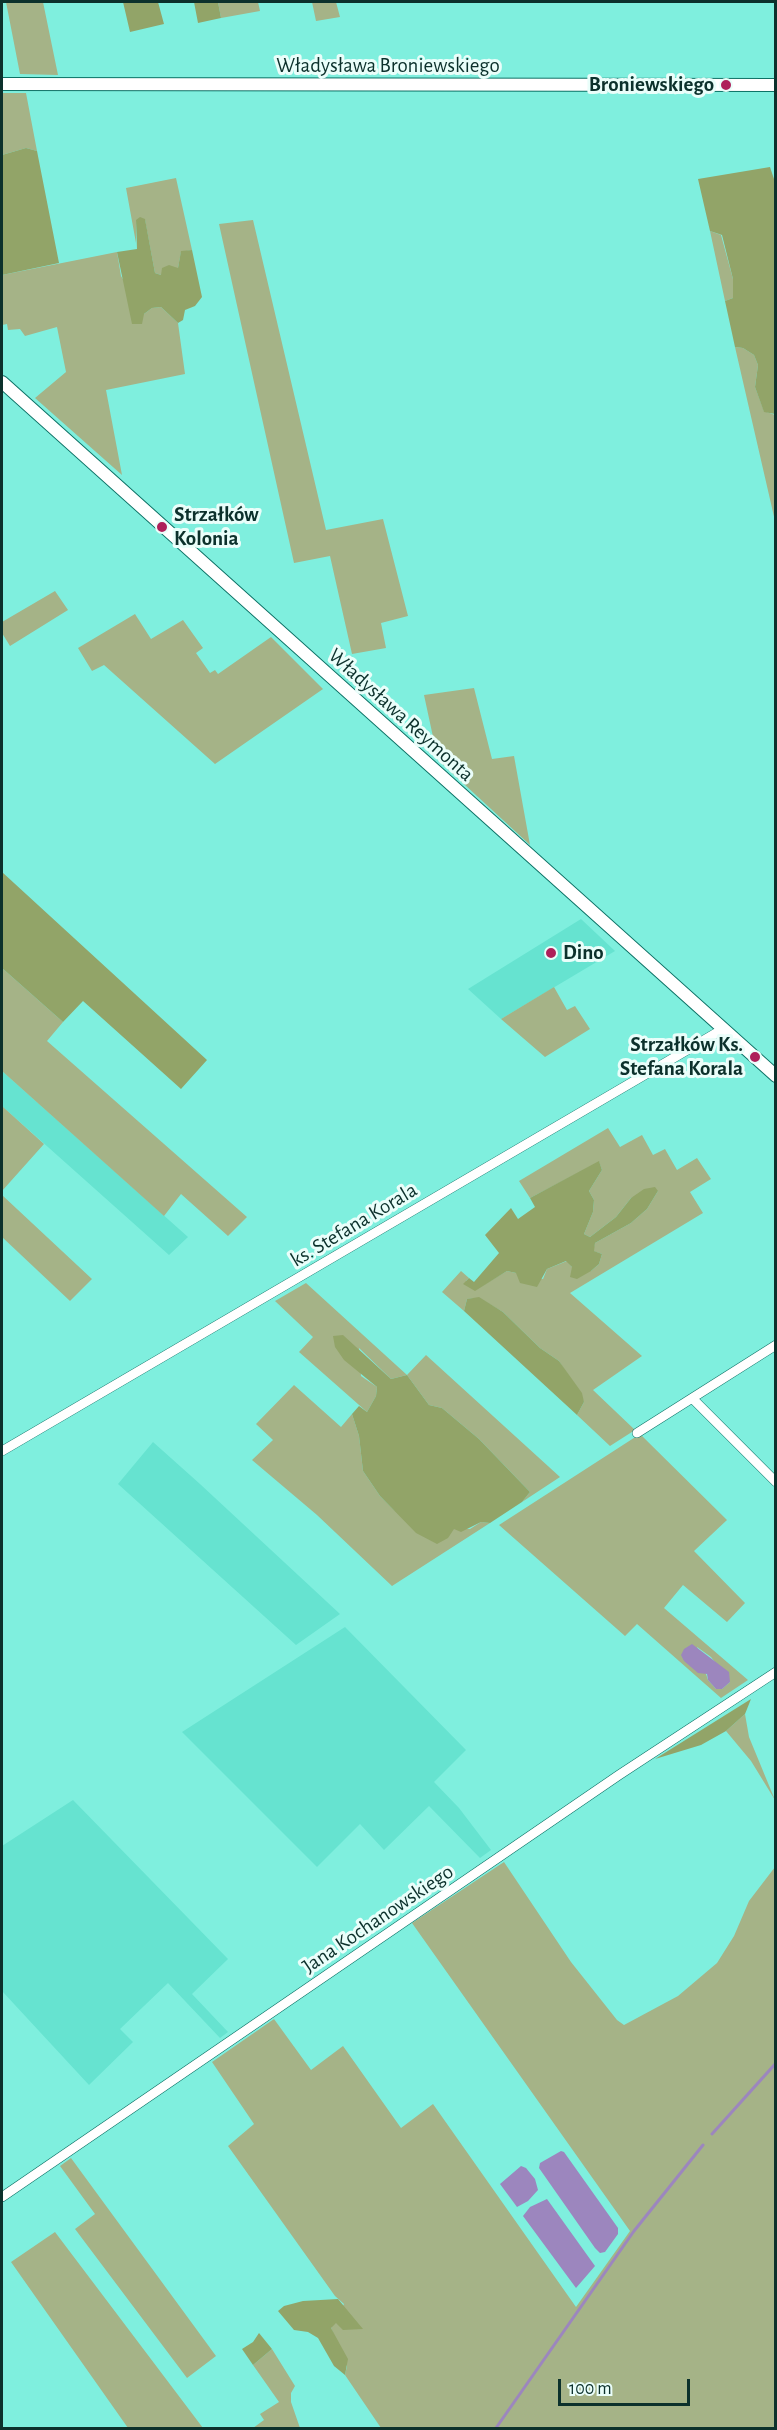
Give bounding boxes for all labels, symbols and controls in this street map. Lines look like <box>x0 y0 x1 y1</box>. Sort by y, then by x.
street label: Władysława Broniewskiego <box>276 53 500 79</box>
place label: Broniewskiego <box>589 72 714 98</box>
marker: Broniewskiego <box>719 78 733 92</box>
place label: Strzałków Kolonia <box>174 502 259 552</box>
marker: Strzałków Kolonia <box>155 520 169 534</box>
street label: Władysława Reymonta <box>323 643 479 787</box>
place label: Dino <box>563 940 604 966</box>
marker: Dino <box>544 946 558 960</box>
place label: Strzałków Ks. Stefana Korala <box>620 1032 743 1082</box>
marker: Strzałków Ks. Stefana Korala <box>748 1050 762 1064</box>
street label: ks. Stefana Korala <box>286 1177 422 1273</box>
street label: Jana Kochanowskiego <box>298 1859 458 1979</box>
scale bar <box>561 2367 693 2405</box>
text: 100 m <box>569 2380 612 2398</box>

